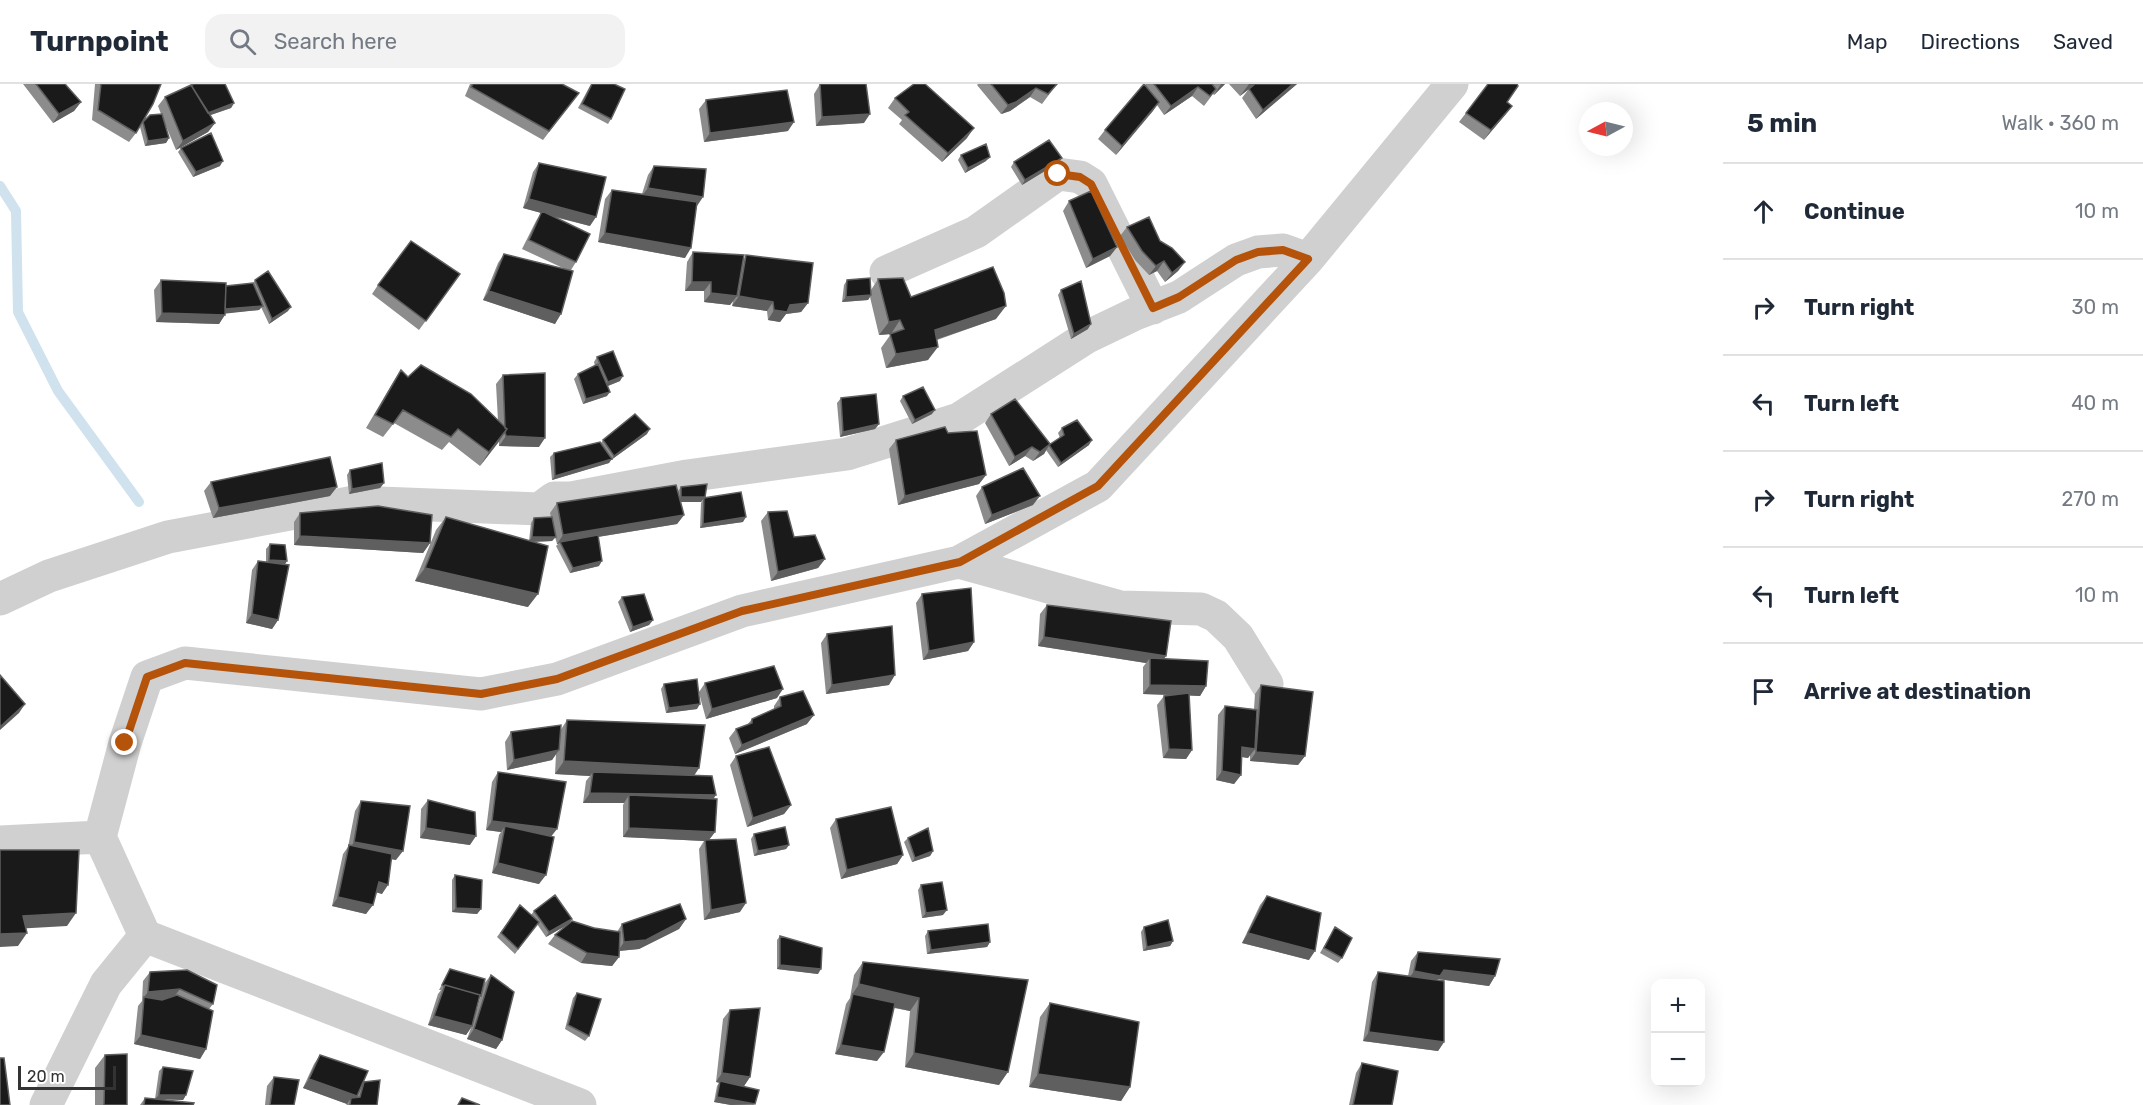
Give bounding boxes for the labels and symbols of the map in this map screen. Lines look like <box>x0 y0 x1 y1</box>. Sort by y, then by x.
north arrow <box>1579 102 1633 156</box>
route start <box>1044 160 1070 186</box>
route end <box>111 729 137 755</box>
scale bar <box>18 1063 116 1090</box>

